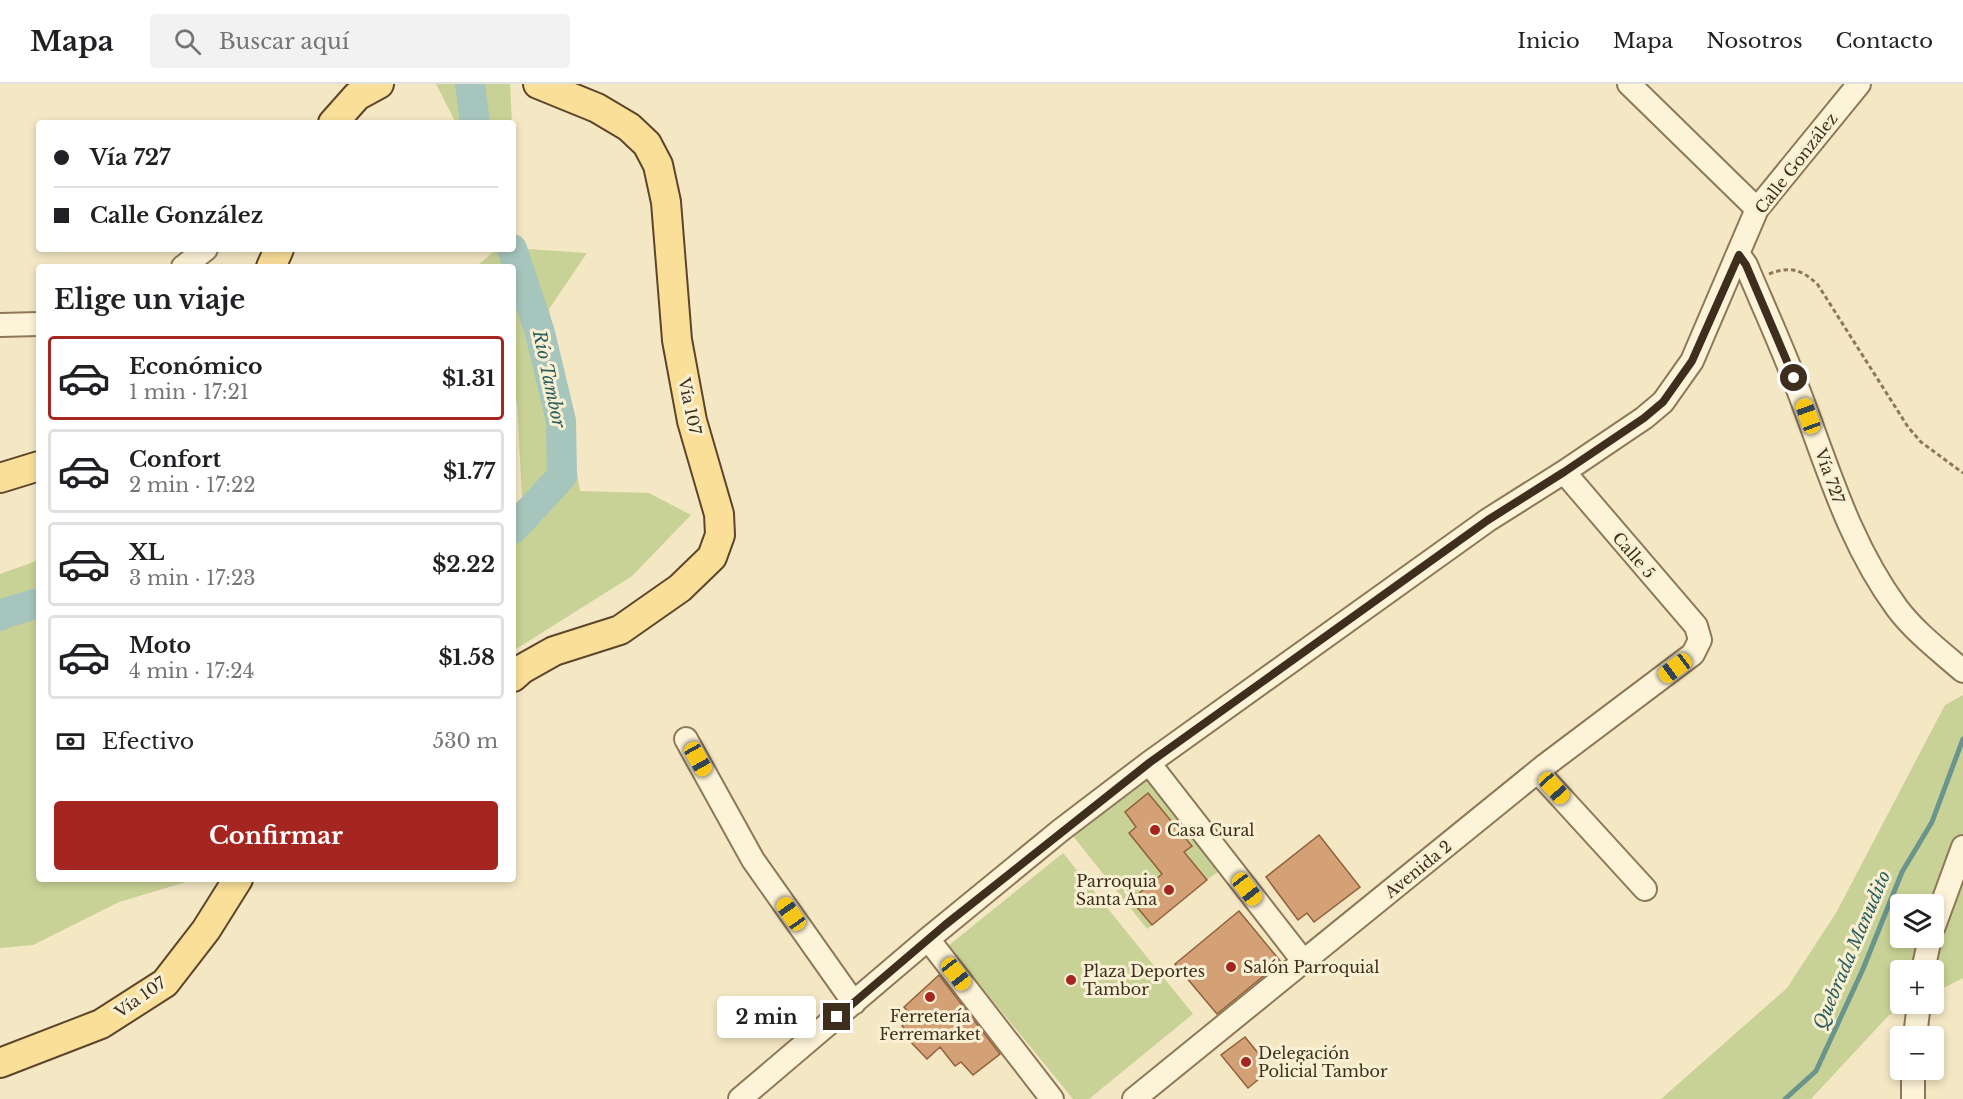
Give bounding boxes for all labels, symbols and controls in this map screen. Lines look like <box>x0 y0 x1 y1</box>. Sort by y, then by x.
search box <box>150 14 570 68</box>
text: Mapa <box>30 24 114 59</box>
icon: search <box>171 25 204 58</box>
text: Buscar aquí <box>219 28 349 55</box>
text: Inicio <box>1517 28 1580 54</box>
text: Mapa <box>1613 28 1673 54</box>
text: Nosotros <box>1706 28 1802 54</box>
text: Contacto <box>1835 28 1933 54</box>
street label: Calle González <box>1750 109 1842 217</box>
text: Vía 727 <box>90 144 170 171</box>
text: Calle González <box>90 202 263 229</box>
text: Elige un viaje <box>54 283 245 316</box>
water label: Río Tambor <box>528 327 570 430</box>
icon: car <box>57 351 111 405</box>
text: Económico <box>129 353 262 380</box>
route start <box>1780 364 1807 391</box>
text: $1.31 <box>442 365 495 392</box>
street label: Vía 107 <box>674 375 706 437</box>
text: 1 min · 17:21 <box>129 380 249 404</box>
car <box>1793 396 1823 436</box>
icon: car <box>57 444 111 498</box>
street label: Vía 727 <box>1811 445 1849 507</box>
text: Confort <box>129 446 221 473</box>
text: $1.77 <box>443 458 495 485</box>
text: 2 min · 17:22 <box>129 473 256 497</box>
street label: Calle 5 <box>1608 528 1660 582</box>
icon: car <box>57 537 111 591</box>
text: XL <box>129 539 164 566</box>
text: $2.22 <box>432 551 495 578</box>
text: 3 min · 17:23 <box>129 566 256 590</box>
icon: car <box>57 630 111 684</box>
text: Moto <box>129 632 191 659</box>
text: $1.58 <box>438 644 495 671</box>
car <box>1655 650 1695 686</box>
text: 4 min · 17:24 <box>129 659 254 683</box>
icon: cash <box>54 725 87 758</box>
text: Efectivo <box>102 728 194 755</box>
text: 530 m <box>433 729 498 753</box>
car <box>681 739 715 779</box>
car <box>1535 769 1573 807</box>
button: Confirmar <box>54 801 498 870</box>
place label: Casa Cural <box>1167 820 1255 840</box>
marker: Casa Cural <box>1148 823 1162 837</box>
street label: Avenida 2 <box>1380 836 1456 903</box>
water label: Quebrada Manudito <box>1809 867 1895 1033</box>
car <box>1229 869 1265 909</box>
place label: Parroquia Santa Ana <box>1076 871 1157 909</box>
marker: Parroquia Santa Ana <box>1162 883 1176 897</box>
car <box>773 894 809 934</box>
map controls <box>1890 894 1944 1080</box>
button: layers <box>1890 894 1944 948</box>
car <box>938 954 974 994</box>
place label: Salón Parroquial <box>1243 957 1379 977</box>
marker: Salón Parroquial <box>1224 960 1238 974</box>
button: + <box>1890 960 1944 1014</box>
place label: Plaza Deportes Tambor <box>1083 961 1205 999</box>
street label: Vía 107 <box>110 972 170 1022</box>
marker: Plaza Deportes Tambor <box>1064 973 1078 987</box>
marker: Ferretería Ferremarket <box>923 990 937 1004</box>
callout: 2 min <box>717 996 816 1038</box>
route end <box>823 1003 850 1030</box>
text: 2 min <box>735 1005 798 1029</box>
place label: Ferretería Ferremarket <box>879 1006 981 1044</box>
button: − <box>1890 1026 1944 1080</box>
place label: Delegación Policial Tambor <box>1258 1043 1388 1081</box>
marker: Delegación Policial Tambor <box>1239 1055 1253 1069</box>

